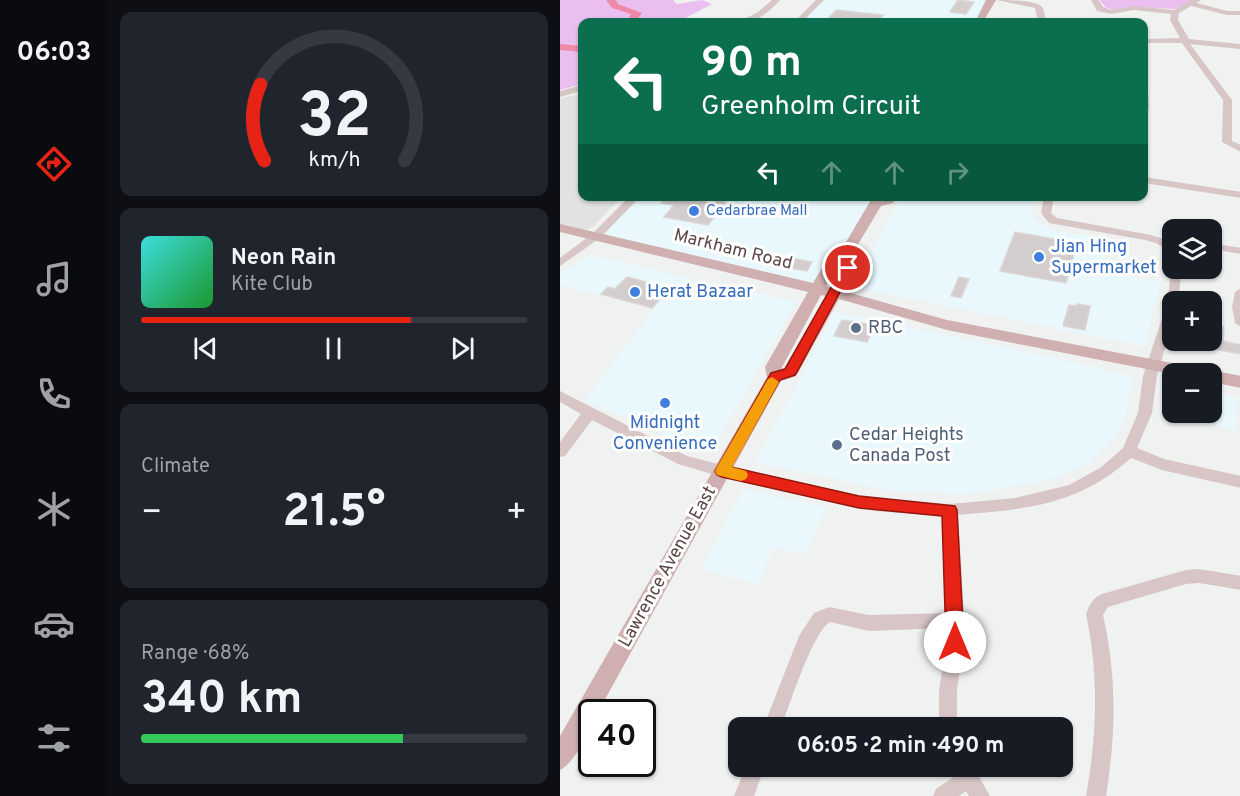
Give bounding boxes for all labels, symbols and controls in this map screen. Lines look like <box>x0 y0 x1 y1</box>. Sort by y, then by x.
text: 06:03 <box>17 36 91 70</box>
text: 90 m <box>701 38 802 91</box>
icon: left <box>602 42 680 120</box>
text: 32 <box>297 80 371 159</box>
text: Greenholm Circuit <box>701 90 921 124</box>
icon: directions <box>33 143 75 185</box>
text: km/h <box>308 147 360 174</box>
icon: left <box>752 156 785 189</box>
icon: ahead <box>815 156 848 189</box>
icon: ahead <box>878 156 911 189</box>
icon: right <box>941 156 974 189</box>
place label: Cedarbrae Mall <box>706 202 807 221</box>
marker: Cedarbrae Mall <box>687 204 701 218</box>
map controls <box>1162 219 1222 423</box>
button: layers <box>1162 219 1222 279</box>
street label: Markham Road <box>671 224 795 276</box>
place label: Jian Hing Supermarket <box>1051 236 1157 280</box>
pin <box>822 242 873 293</box>
text: Neon Rain <box>231 245 336 272</box>
marker: Jian Hing Supermarket <box>1032 250 1046 264</box>
icon: arrive <box>831 251 864 284</box>
icon: music <box>33 258 75 300</box>
text: Kite Club <box>231 272 313 298</box>
place label: Herat Bazaar <box>647 281 753 304</box>
marker: Herat Bazaar <box>628 285 642 299</box>
button: + <box>1162 291 1222 351</box>
place label: RBC <box>868 317 903 340</box>
marker: RBC <box>849 321 863 335</box>
icon: previous <box>189 332 222 365</box>
icon: pause <box>317 332 350 365</box>
icon: next <box>446 332 479 365</box>
button: − <box>1162 363 1222 423</box>
icon: phone <box>33 373 75 415</box>
marker: Midnight Convenience <box>658 396 672 410</box>
place label: Midnight Convenience <box>613 412 717 456</box>
place label: Cedar Heights Canada Post <box>849 424 964 468</box>
marker: Cedar Heights Canada Post <box>830 438 844 452</box>
text: Climate <box>141 454 210 480</box>
street label: Lawrence Avenue East <box>614 482 722 652</box>
text: 21.5° <box>283 485 385 542</box>
icon: climate <box>33 488 75 530</box>
text: − <box>141 493 162 535</box>
text: + <box>506 493 527 535</box>
icon: car <box>33 603 75 645</box>
position arrow <box>923 610 987 674</box>
text: Range · 68% <box>141 641 249 667</box>
text: 340 km <box>141 672 302 729</box>
speed limit sign: 40 <box>578 699 656 777</box>
icon: filters <box>33 717 75 759</box>
text: 06:05 · 2 min · 490 m <box>797 733 1004 760</box>

